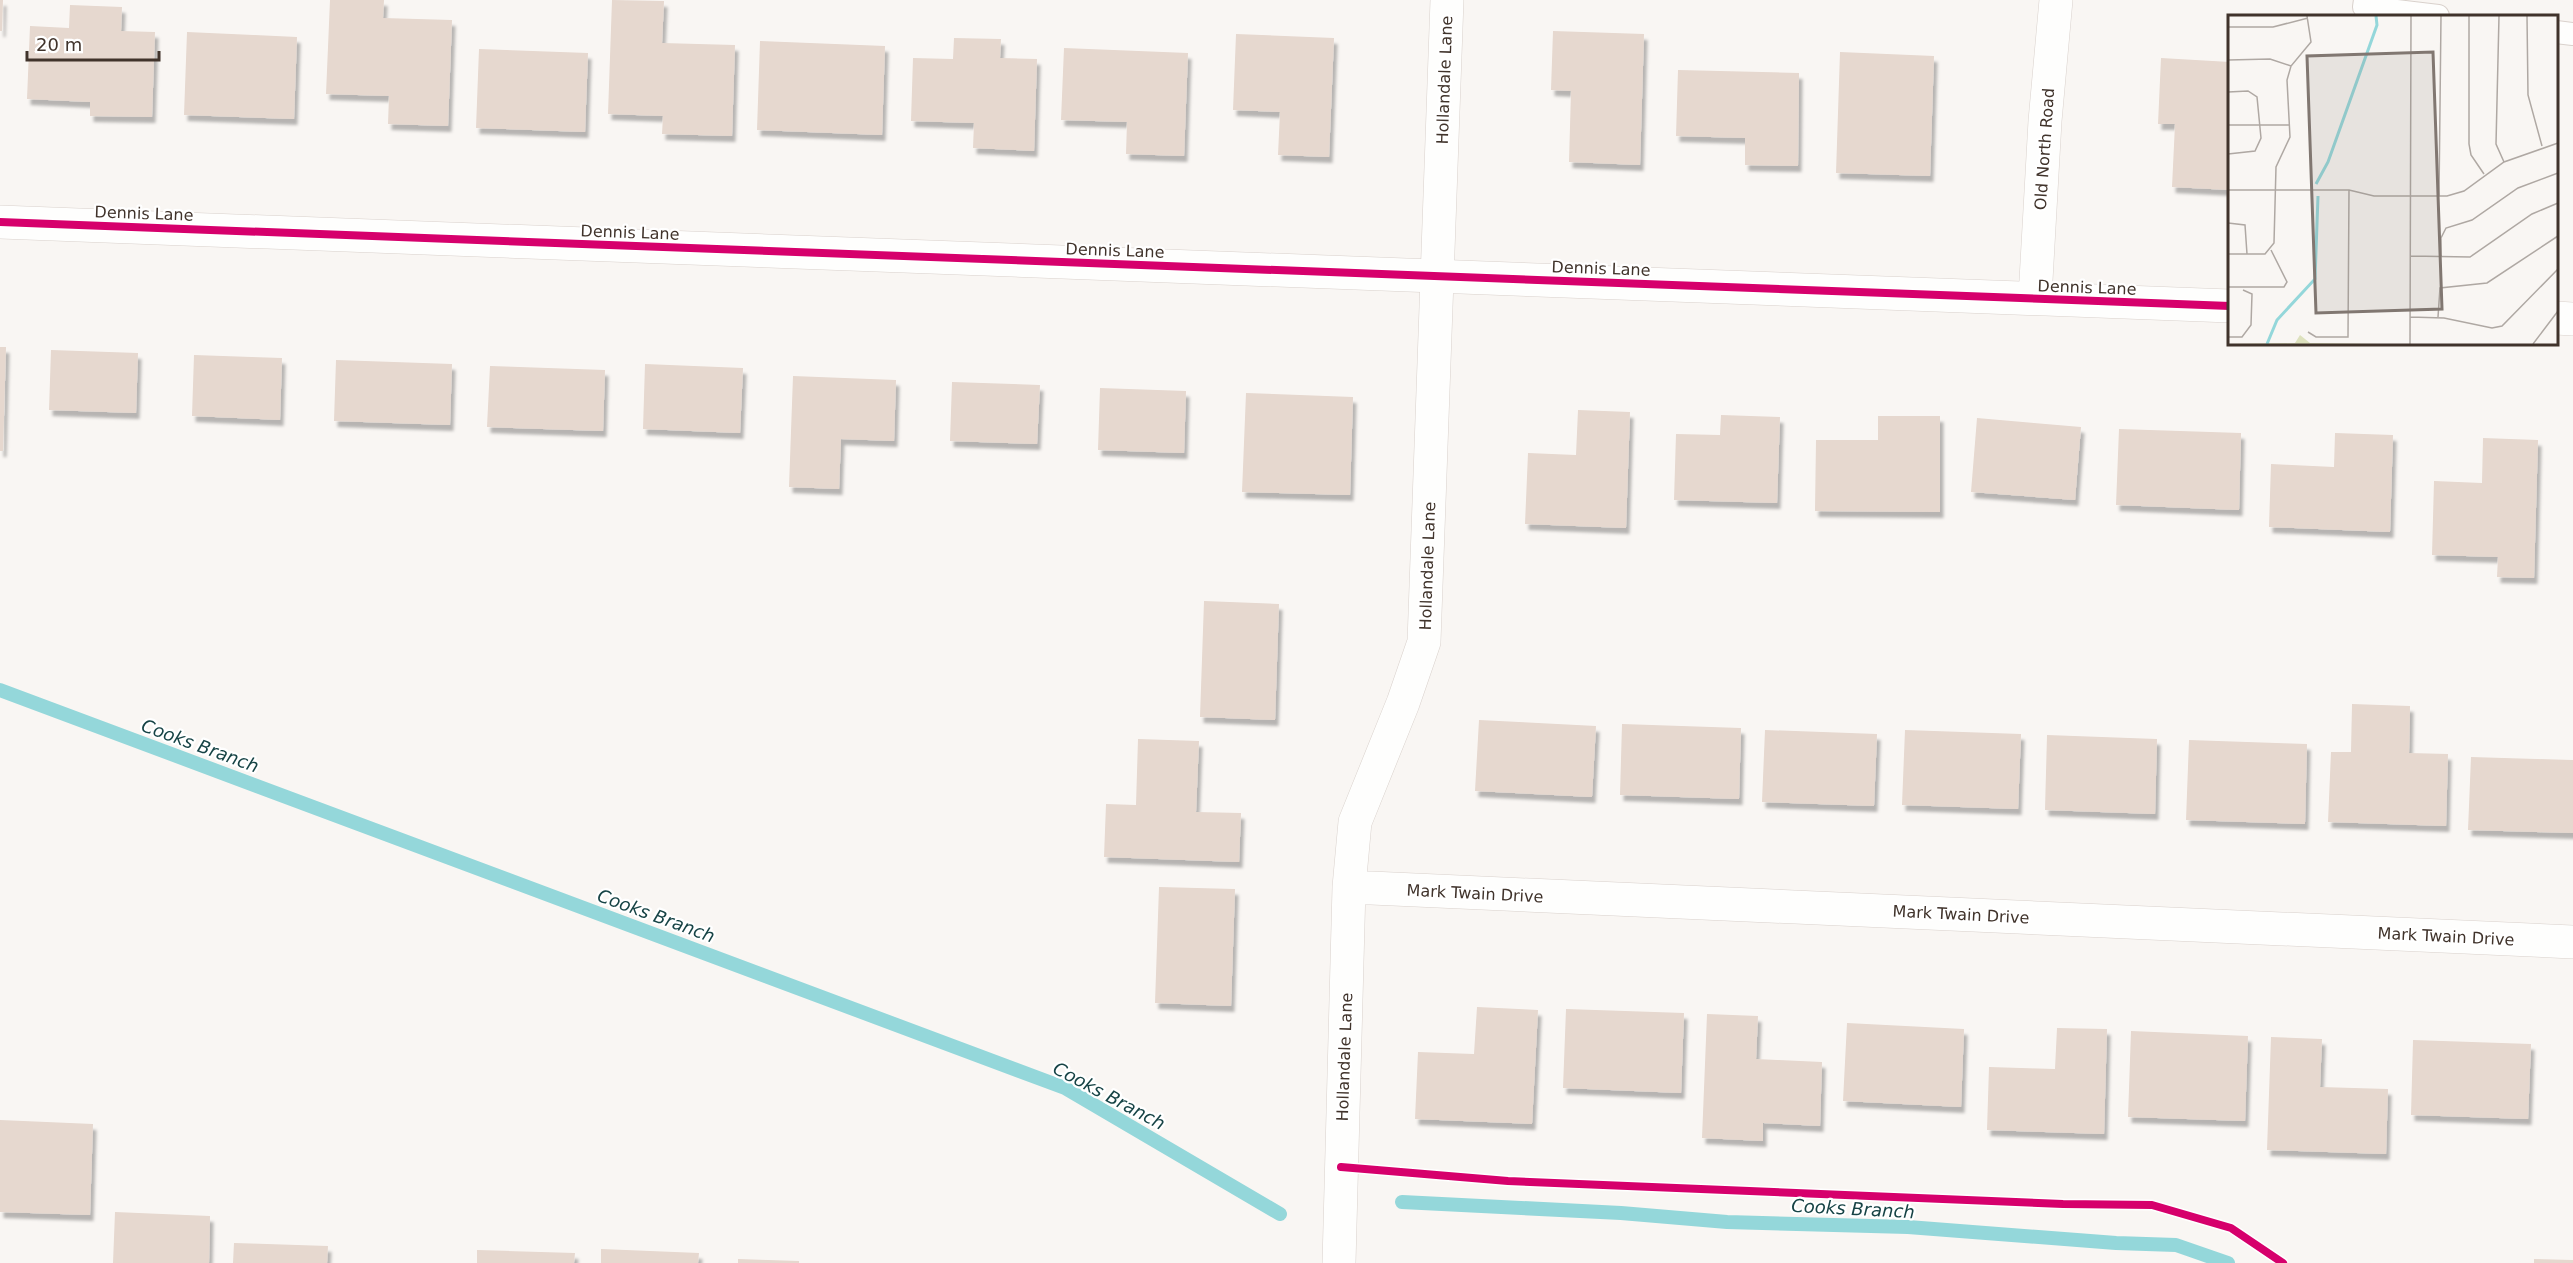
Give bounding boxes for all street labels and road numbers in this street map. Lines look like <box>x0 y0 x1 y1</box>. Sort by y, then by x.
street label: Hollandale Lane <box>1433 15 1456 145</box>
street label: Old North Road <box>2031 87 2058 211</box>
street label: Dennis Lane <box>94 202 194 225</box>
street label: Dennis Lane <box>580 221 680 244</box>
street label: Dennis Lane <box>1065 239 1165 262</box>
street label: Dennis Lane <box>1551 257 1651 280</box>
street label: Dennis Lane <box>2037 276 2137 299</box>
street label: Hollandale Lane <box>1416 501 1439 631</box>
street label: Mark Twain Drive <box>1406 880 1544 907</box>
street label: Mark Twain Drive <box>1892 901 2030 928</box>
street label: Mark Twain Drive <box>2377 923 2515 950</box>
street label: Hollandale Lane <box>1333 992 1356 1122</box>

